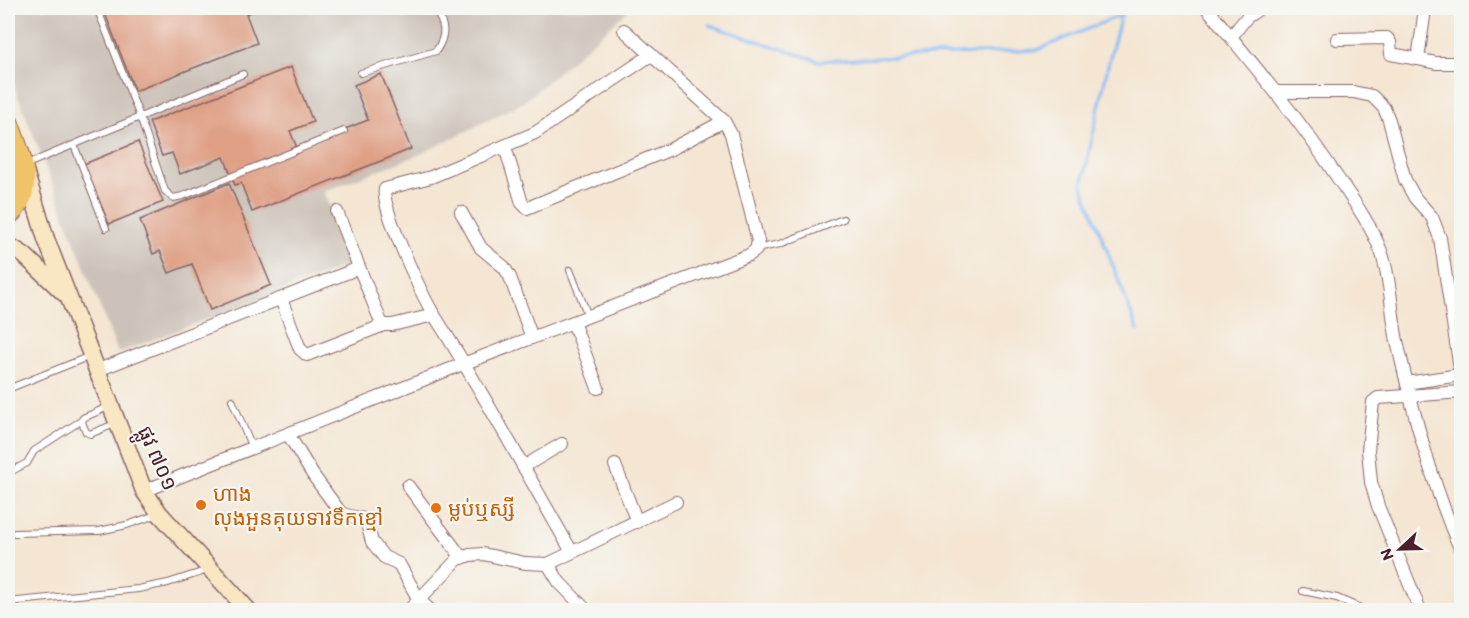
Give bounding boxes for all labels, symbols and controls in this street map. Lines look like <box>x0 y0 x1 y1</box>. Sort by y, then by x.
street label: ផ្លូវ ៧០១ <box>126 422 183 497</box>
place label: ហាង លុងអួនគុយទាវទឹកខ្មៅ <box>213 481 383 531</box>
place label: ម្លប់ឬស្សី <box>448 496 515 522</box>
marker: ហាង លុងអួនគុយទាវទឹកខ្មៅ <box>194 498 208 512</box>
marker: ម្លប់ឬស្សី <box>429 501 443 515</box>
north arrow <box>1370 519 1430 579</box>
text: N <box>1376 546 1397 563</box>

